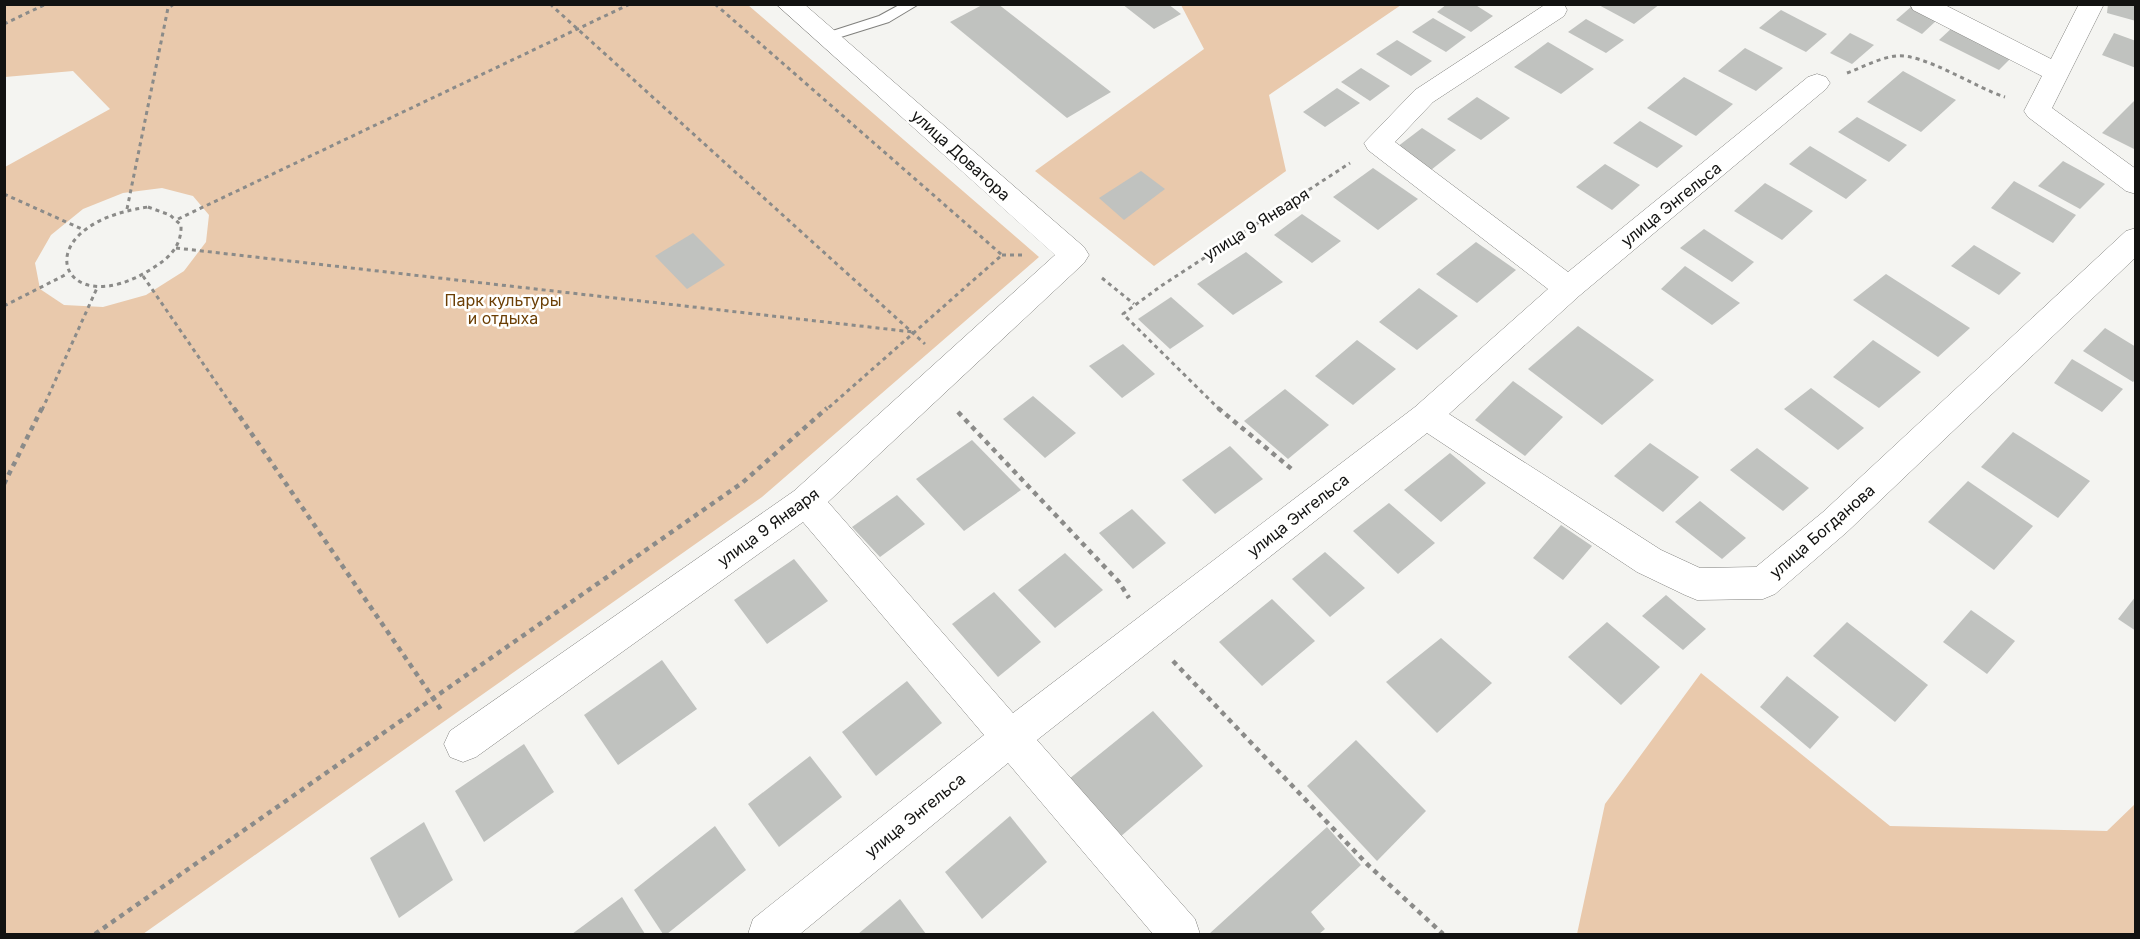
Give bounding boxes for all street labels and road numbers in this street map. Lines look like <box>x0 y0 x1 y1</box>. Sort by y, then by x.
street label: улица Доватора <box>907 105 1015 205</box>
street label: улица Энгельса <box>1617 157 1725 251</box>
street label: улица 9 Января <box>1199 184 1313 264</box>
street label: улица Энгельса <box>1243 469 1353 561</box>
street label: улица Богданова <box>1765 480 1879 582</box>
street label: улица 9 Января <box>713 483 823 571</box>
street label: улица Энгельса <box>861 768 969 862</box>

